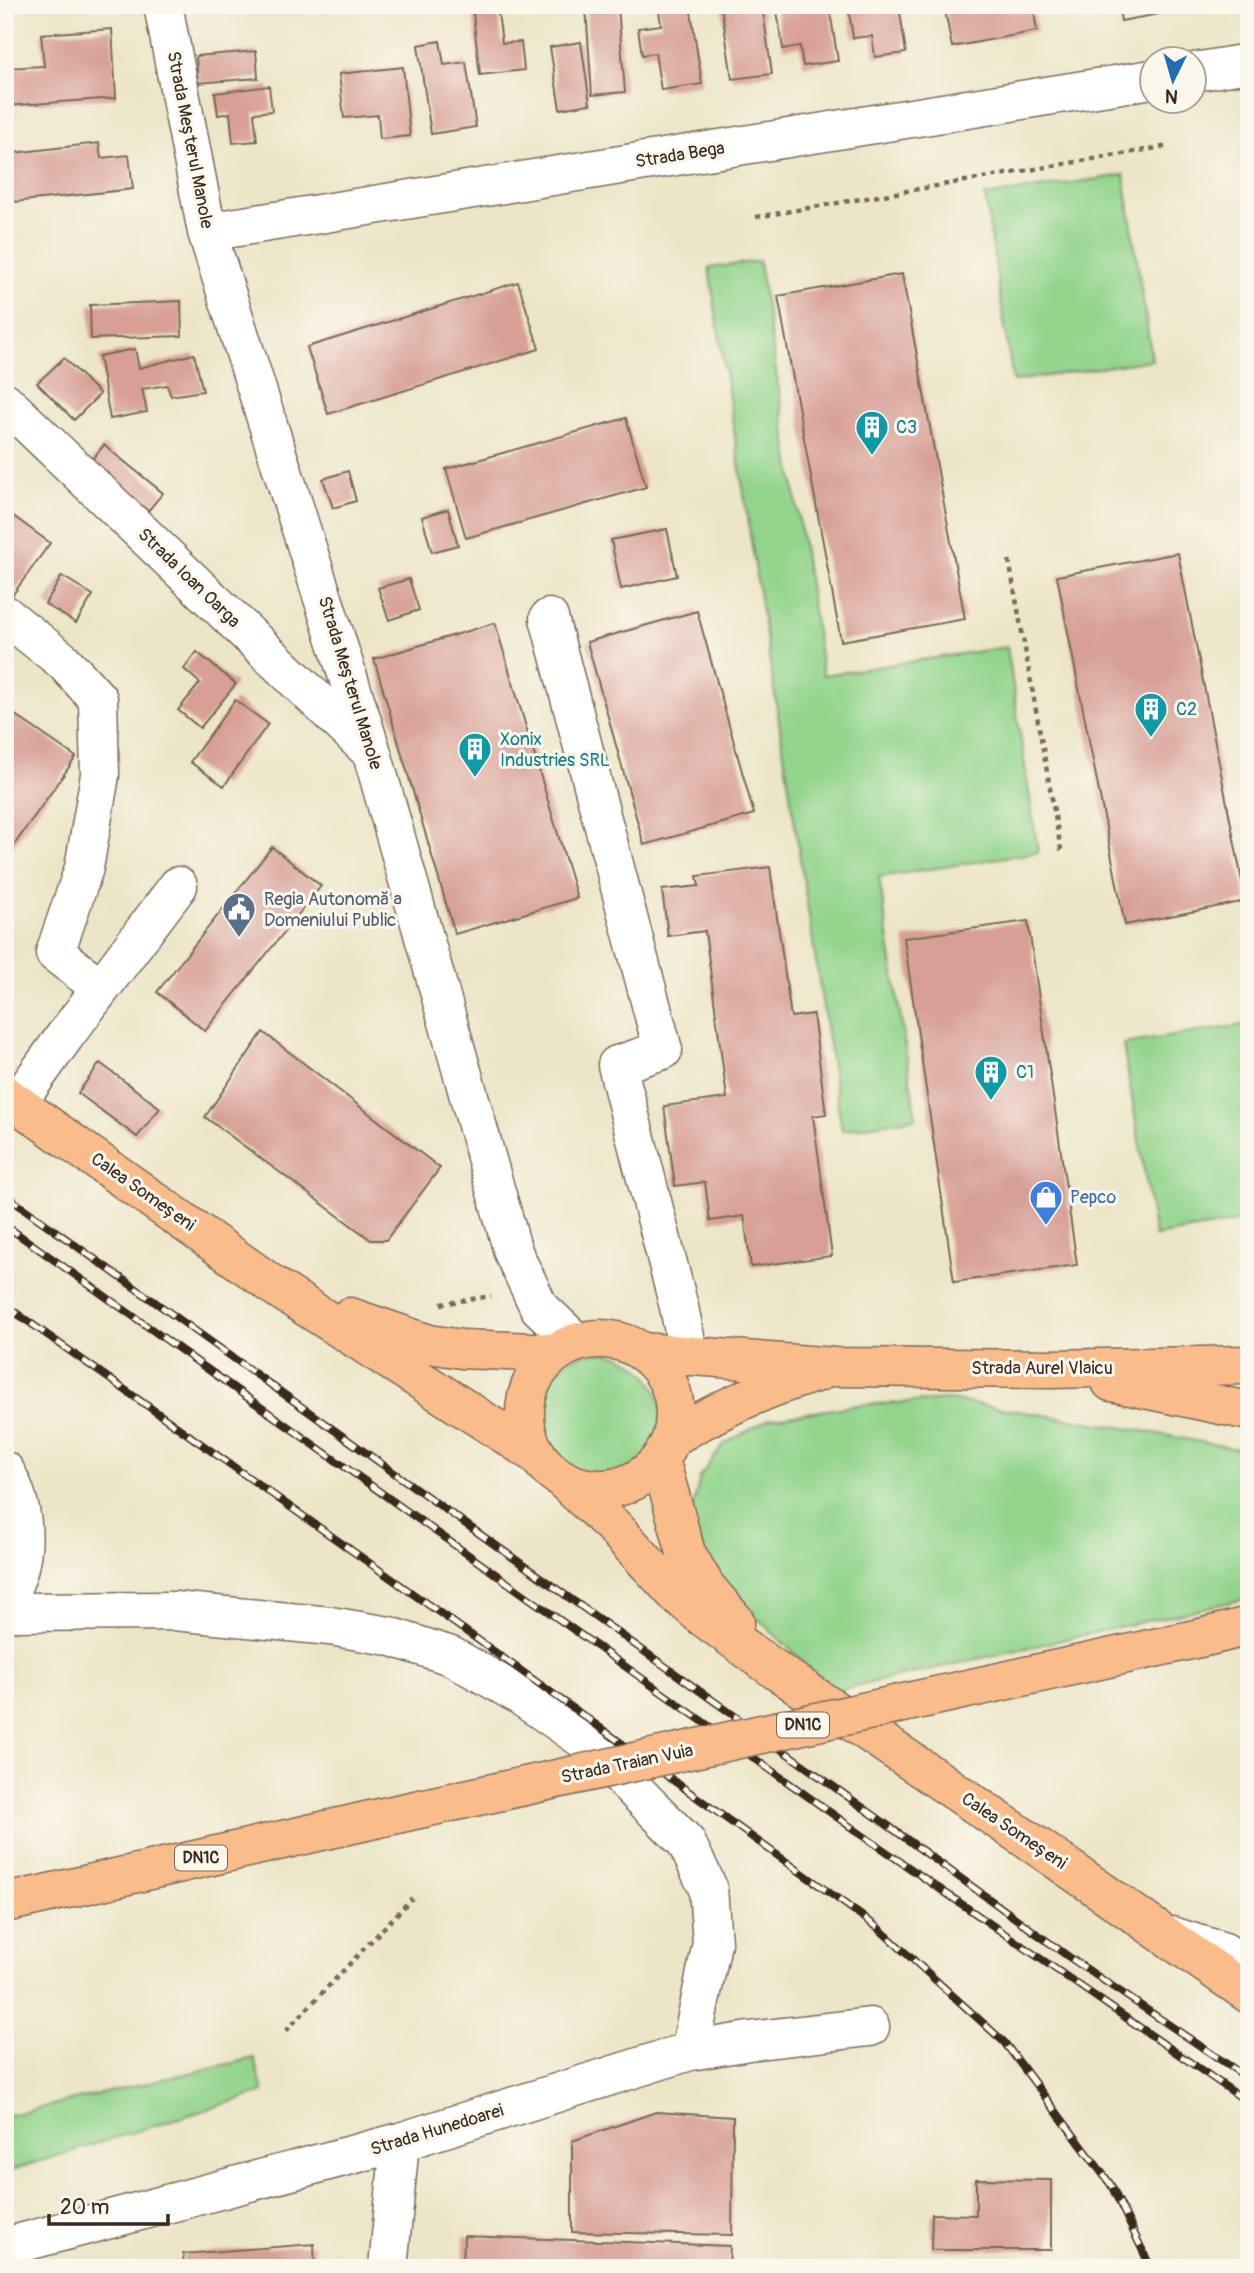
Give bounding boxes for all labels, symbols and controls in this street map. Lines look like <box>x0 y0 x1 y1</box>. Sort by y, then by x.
north arrow <box>1138 46 1208 116</box>
street label: Strada Meșterul Manole <box>162 49 219 231</box>
text: N <box>1164 83 1179 108</box>
street label: Strada Bega <box>634 137 726 173</box>
building icon: C3 <box>853 408 891 457</box>
place label: C3 <box>896 416 917 439</box>
street label: Strada Ioan Oarga <box>133 523 245 633</box>
street label: Strada Meșterul Manole <box>313 593 387 773</box>
building icon: C2 <box>1132 690 1170 739</box>
place label: C2 <box>1176 698 1197 721</box>
place label: Xonix Industries SRL <box>500 728 610 772</box>
building icon: Xonix Industries SRL <box>456 730 494 779</box>
place label: Regia Autonomă a Domeniului Public <box>264 888 402 932</box>
public building icon: Regia Autonomă a Domeniului Public <box>220 890 258 939</box>
building icon: C1 <box>972 1053 1010 1102</box>
place label: C1 <box>1016 1061 1034 1084</box>
street label: Calea Someșeni <box>86 1148 200 1236</box>
shop icon: Pepco <box>1027 1178 1065 1227</box>
place label: Pepco <box>1070 1186 1116 1209</box>
street label: Strada Aurel Vlaicu <box>971 1357 1113 1380</box>
road number: DN1C <box>777 1712 829 1737</box>
street label: Strada Traian Vuia <box>559 1739 695 1789</box>
street label: Calea Someșeni <box>957 1787 1071 1875</box>
road number: DN1C <box>175 1846 227 1870</box>
street label: Strada Hunedoarei <box>368 2099 506 2161</box>
scale bar <box>49 2182 168 2226</box>
text: 20 m <box>60 2194 109 2221</box>

